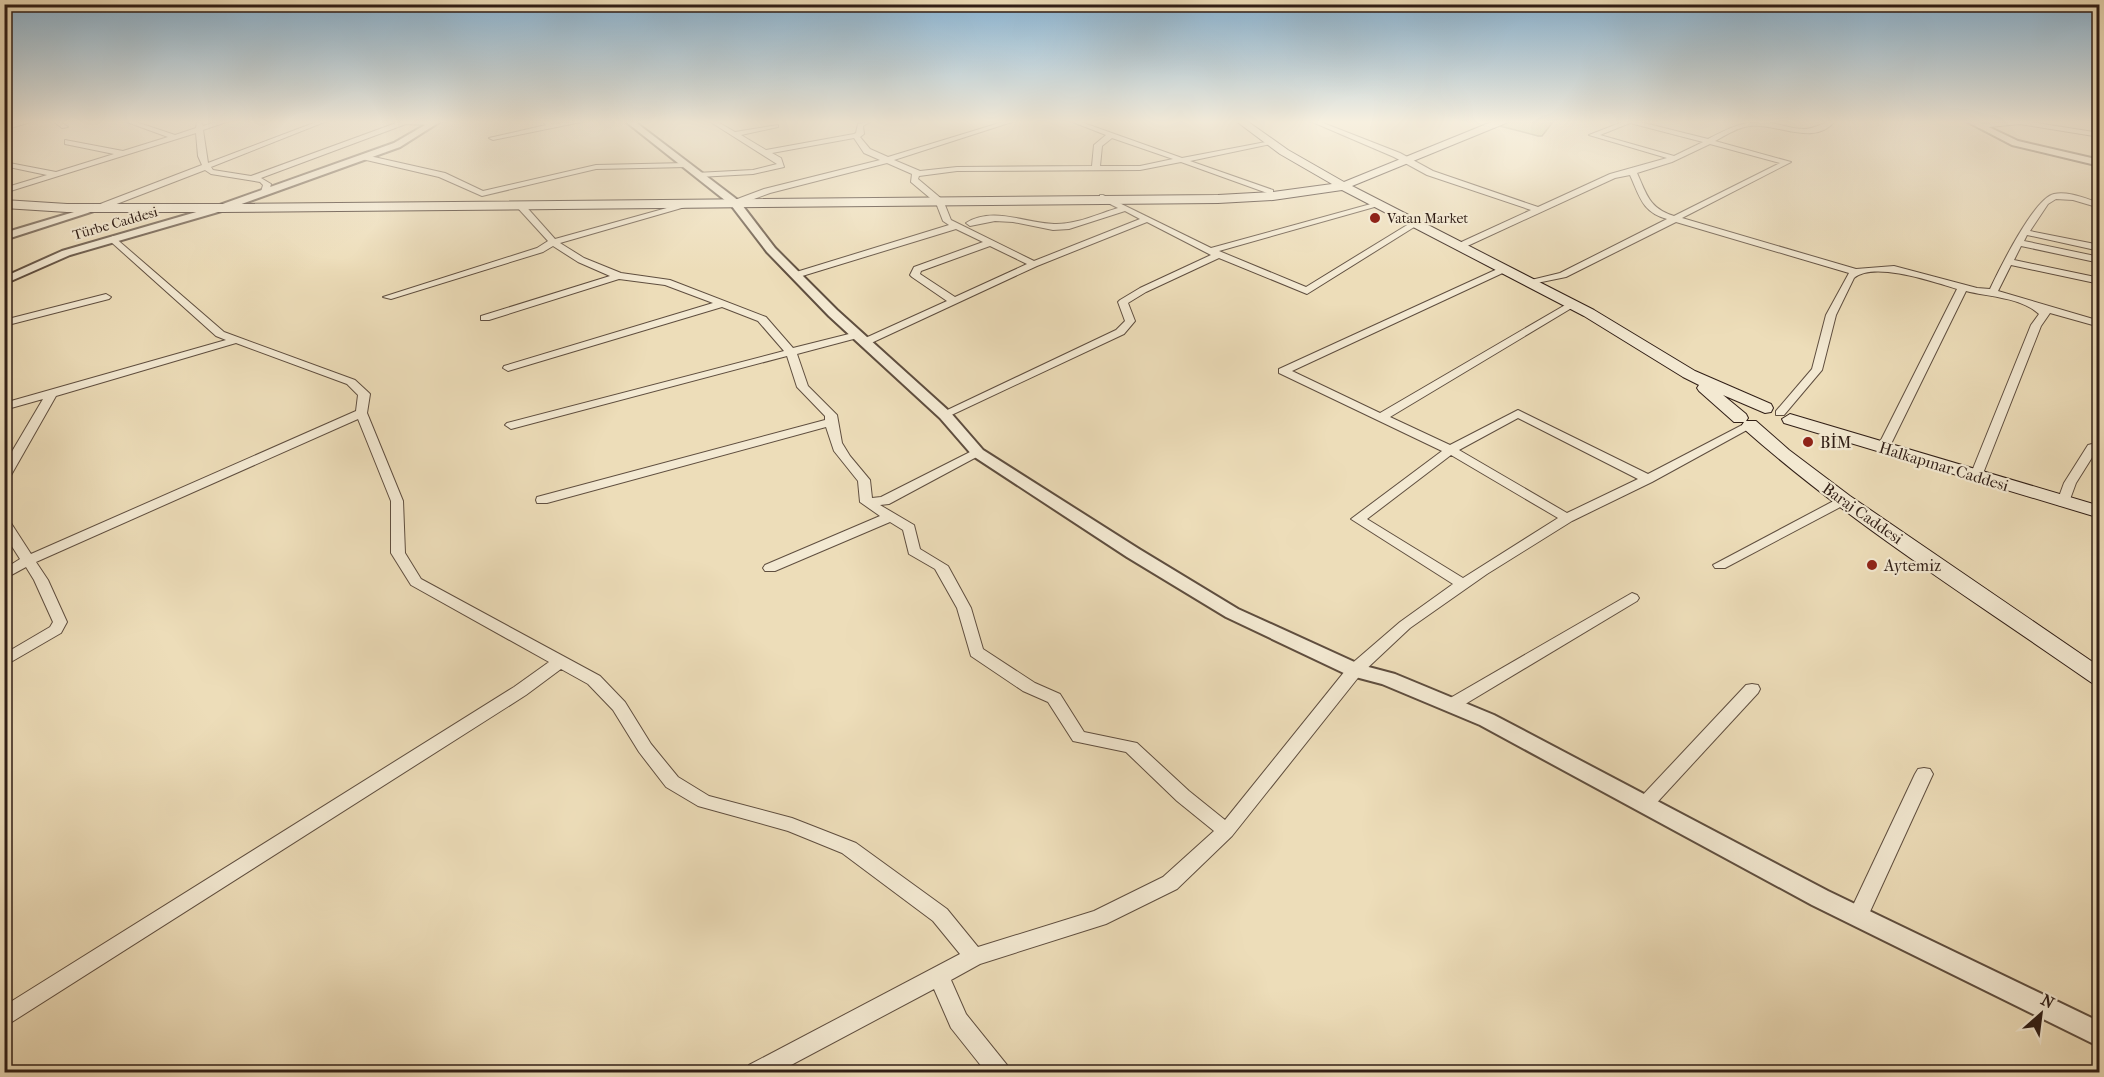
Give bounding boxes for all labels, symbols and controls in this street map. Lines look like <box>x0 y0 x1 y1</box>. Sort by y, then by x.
street label: Türbe Caddesi <box>71 203 160 244</box>
place label: Vatan Market <box>1386 210 1468 227</box>
marker: Vatan Market <box>1368 211 1382 225</box>
place label: BİM <box>1820 433 1852 452</box>
marker: BİM <box>1801 435 1815 449</box>
street label: Halkapınar Caddesi <box>1877 438 2011 495</box>
street label: Baraj Caddesi <box>1819 479 1907 548</box>
place label: Aytemiz <box>1883 556 1941 575</box>
marker: Aytemiz <box>1865 558 1879 572</box>
north arrow <box>2011 984 2071 1044</box>
text: N <box>2038 990 2058 1013</box>

